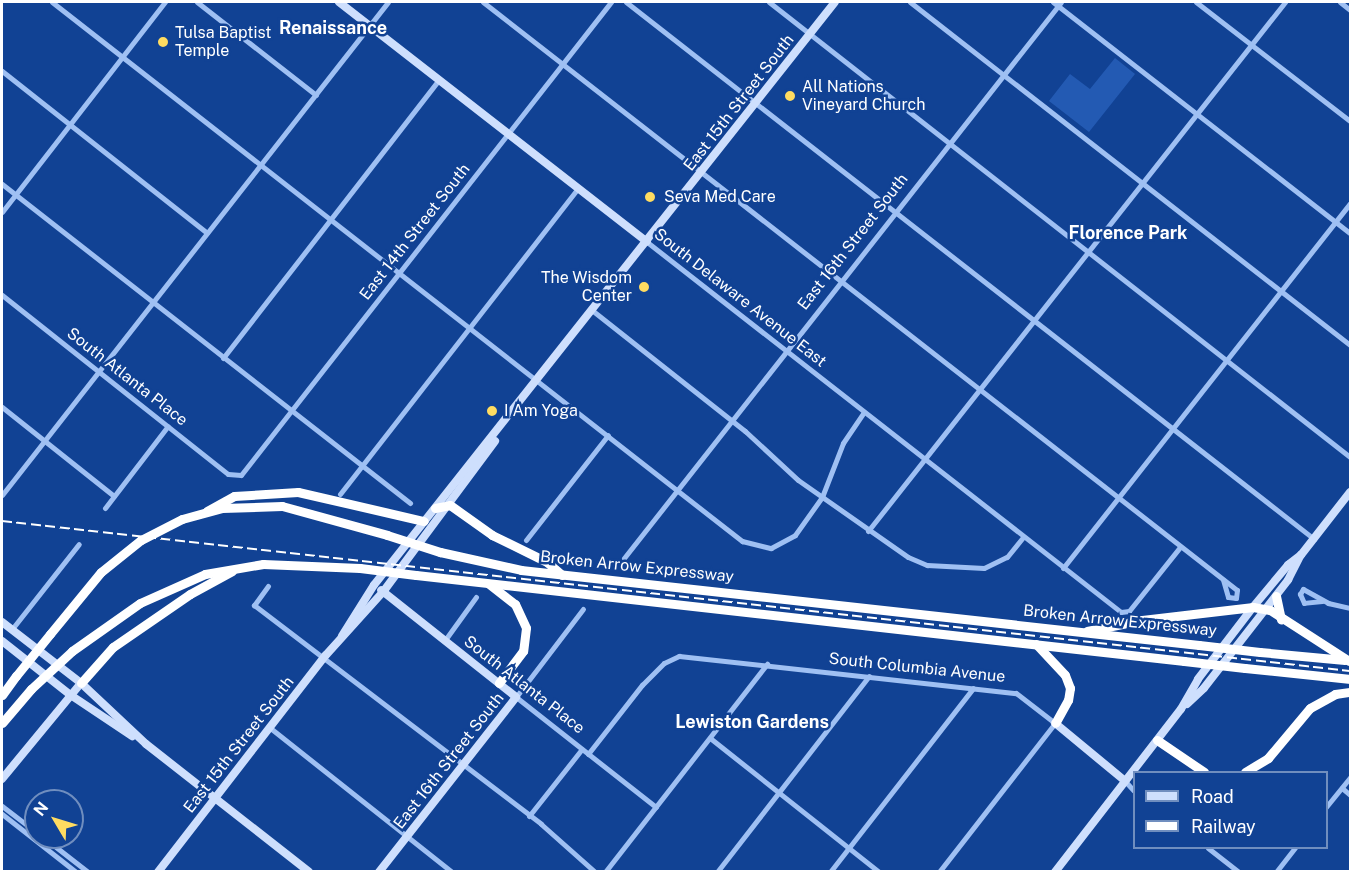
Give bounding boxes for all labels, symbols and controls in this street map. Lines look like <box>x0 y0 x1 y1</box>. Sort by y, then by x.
district label: Renaissance <box>279 17 387 39</box>
place label: Tulsa Baptist Temple <box>175 23 272 61</box>
street label: East 15th Street South <box>680 31 798 175</box>
marker: Tulsa Baptist Temple <box>156 35 170 49</box>
place label: All Nations Vineyard Church <box>802 77 925 115</box>
marker: All Nations Vineyard Church <box>783 89 797 103</box>
street label: East 14th Street South <box>356 160 474 304</box>
street label: East 16th Street South <box>794 170 912 314</box>
place label: Seva Med Care <box>664 187 776 207</box>
marker: Seva Med Care <box>641 188 659 206</box>
district label: Florence Park <box>1068 222 1188 244</box>
street label: South Delaware Avenue East <box>650 225 830 371</box>
place label: The Wisdom Center <box>541 268 632 306</box>
marker: The Wisdom Center <box>637 280 651 294</box>
street label: South Atlanta Place <box>63 324 191 430</box>
place label: I Am Yoga <box>504 401 578 421</box>
marker: I Am Yoga <box>485 404 499 418</box>
street label: Broken Arrow Expressway <box>539 547 735 587</box>
street label: Broken Arrow Expressway <box>1022 601 1218 641</box>
street label: South Atlanta Place <box>460 632 588 738</box>
street label: South Columbia Avenue <box>828 649 1006 687</box>
street label: East 15th Street South <box>180 673 298 817</box>
street label: East 16th Street South <box>390 689 508 833</box>
district label: Lewiston Gardens <box>675 711 829 733</box>
legend <box>1133 771 1328 849</box>
text: Road <box>1191 786 1234 807</box>
north arrow <box>24 789 84 849</box>
text: N <box>30 798 52 820</box>
text: Railway <box>1191 816 1256 837</box>

